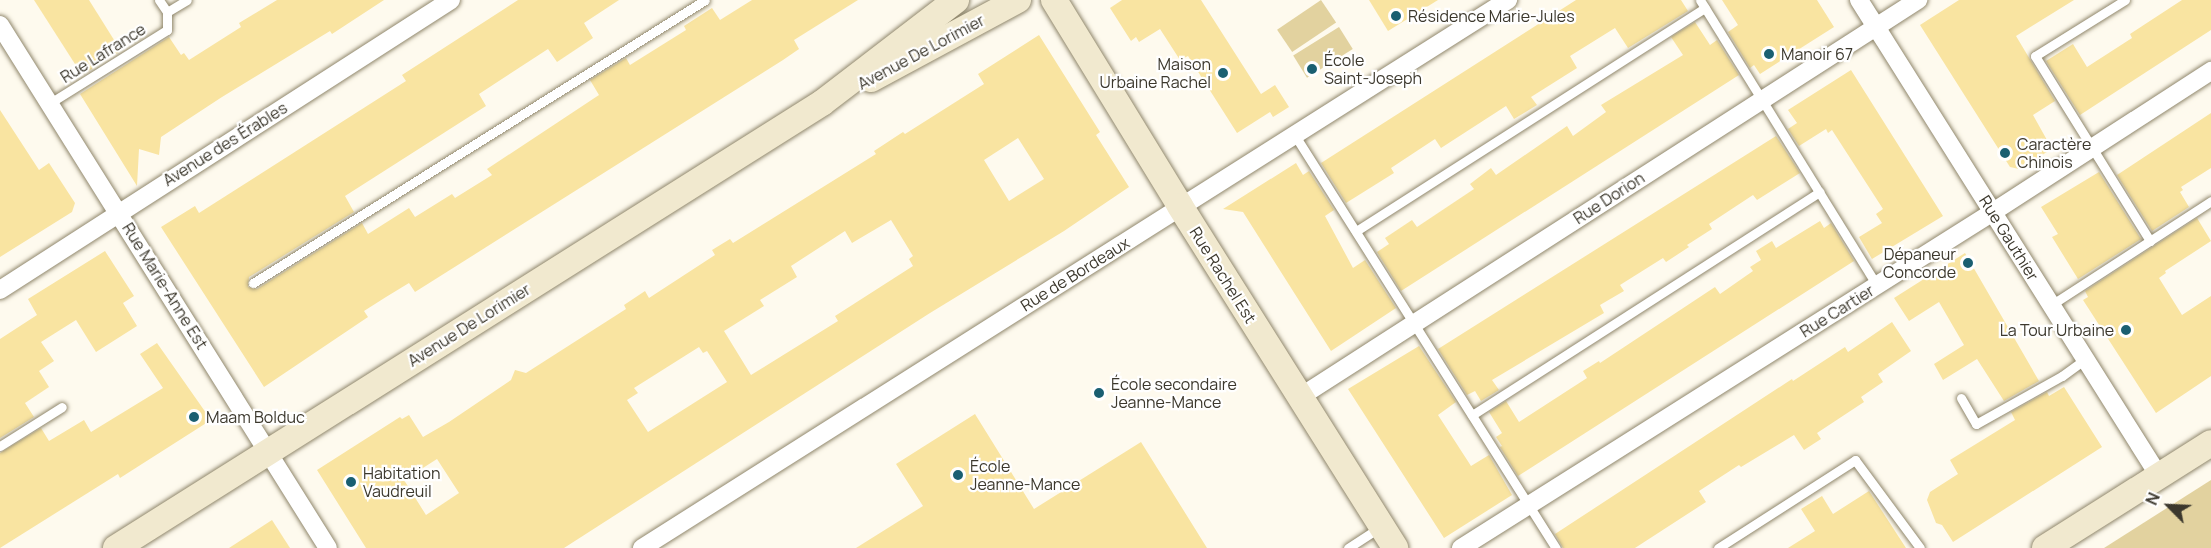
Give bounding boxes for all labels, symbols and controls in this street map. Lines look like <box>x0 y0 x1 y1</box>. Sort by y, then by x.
place label: Résidence Marie-Jules <box>1408 6 1575 26</box>
marker: Résidence Marie-Jules <box>1389 9 1403 23</box>
street label: Avenue De Lorimier <box>854 10 988 94</box>
street label: Rue Lafrance <box>57 19 149 87</box>
place label: Manoir 67 <box>1781 44 1853 64</box>
marker: Manoir 67 <box>1762 47 1776 61</box>
place label: École Saint-Joseph <box>1324 50 1422 88</box>
place label: Maison Urbaine Rachel <box>1099 54 1211 92</box>
marker: École Saint-Joseph <box>1305 62 1319 76</box>
marker: Maison Urbaine Rachel <box>1216 66 1230 80</box>
street label: Avenue des Érables <box>159 98 291 190</box>
place label: Caractère Chinois <box>2017 134 2091 172</box>
marker: Caractère Chinois <box>1998 146 2012 160</box>
street label: Rue Dorion <box>1570 168 1648 228</box>
street label: Rue Gauthier <box>1975 192 2043 284</box>
street label: Rue Marie-Anne Est <box>118 219 212 353</box>
street label: Rue Rachel Est <box>1186 223 1260 327</box>
street label: Rue de Bordeaux <box>1017 233 1133 315</box>
place label: Dépaneur Concorde <box>1883 244 1956 282</box>
marker: Dépaneur Concorde <box>1961 256 1975 270</box>
street label: Avenue De Lorimier <box>404 280 534 370</box>
street label: Rue Cartier <box>1797 281 1877 341</box>
place label: La Tour Urbaine <box>2000 320 2114 340</box>
marker: La Tour Urbaine <box>2119 323 2133 337</box>
place label: École secondaire Jeanne-Mance <box>1111 374 1237 412</box>
marker: École secondaire Jeanne-Mance <box>1092 386 1106 400</box>
place label: Maam Bolduc <box>206 407 305 427</box>
marker: Maam Bolduc <box>187 410 201 424</box>
place label: École Jeanne-Mance <box>970 456 1080 494</box>
place label: Habitation Vaudreuil <box>363 463 440 501</box>
marker: École Jeanne-Mance <box>951 468 965 482</box>
marker: Habitation Vaudreuil <box>344 475 358 489</box>
north arrow <box>2139 476 2199 536</box>
text: N <box>2140 489 2165 508</box>

